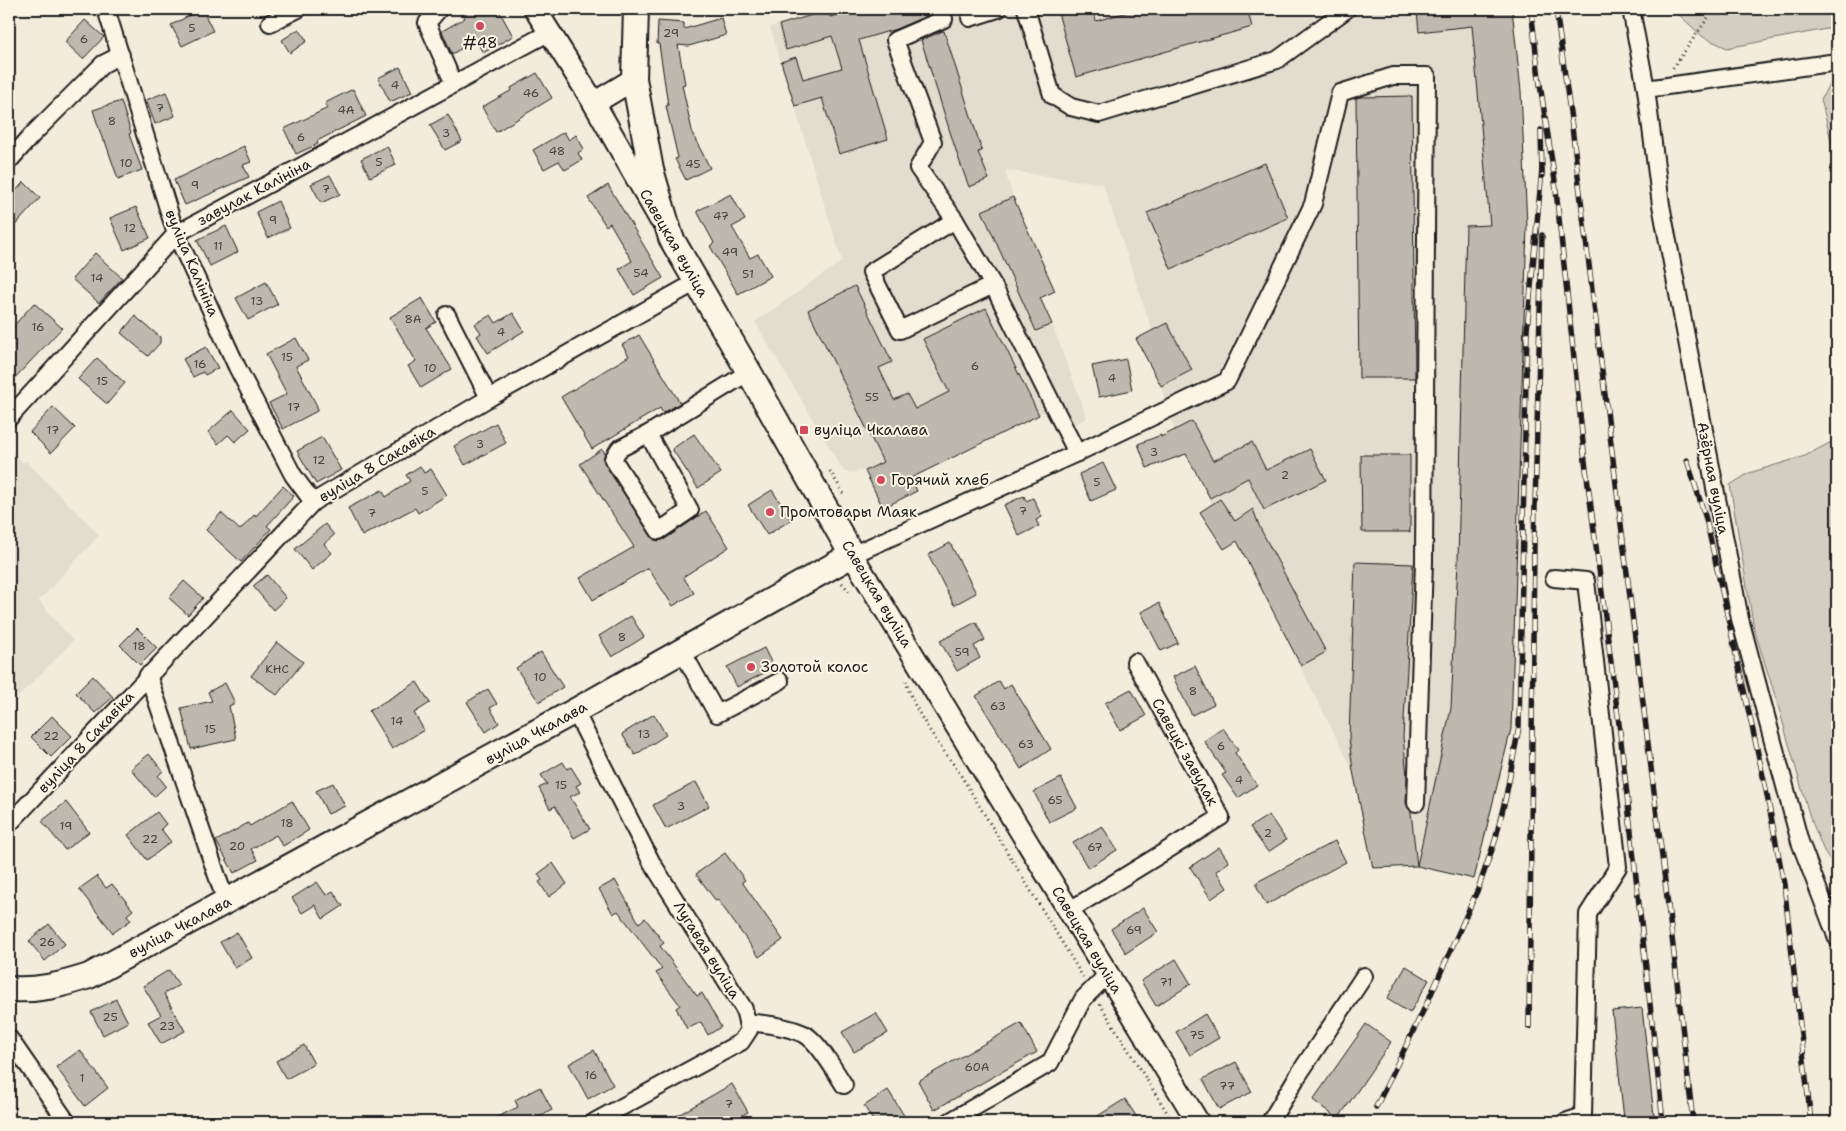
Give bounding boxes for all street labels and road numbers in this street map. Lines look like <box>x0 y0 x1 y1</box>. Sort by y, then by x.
street label: завулак Калініна <box>194 153 315 230</box>
street label: Савецкая вуліца <box>635 185 713 301</box>
street label: вуліца Калініна <box>160 206 224 320</box>
street label: Азёрная вуліца <box>1692 420 1734 536</box>
street label: вуліца 8 Сакавіка <box>315 421 440 507</box>
street label: Савецкая вуліца <box>837 537 917 652</box>
street label: вуліца 8 Сакавіка <box>33 686 139 797</box>
street label: Савецкі завулак <box>1147 695 1223 809</box>
street label: вуліца Чкалава <box>481 696 591 769</box>
street label: Савецкая вуліца <box>1047 883 1127 998</box>
street label: вуліца Чкалава <box>125 891 236 963</box>
street label: Лугавая вуліца <box>669 897 745 1003</box>

